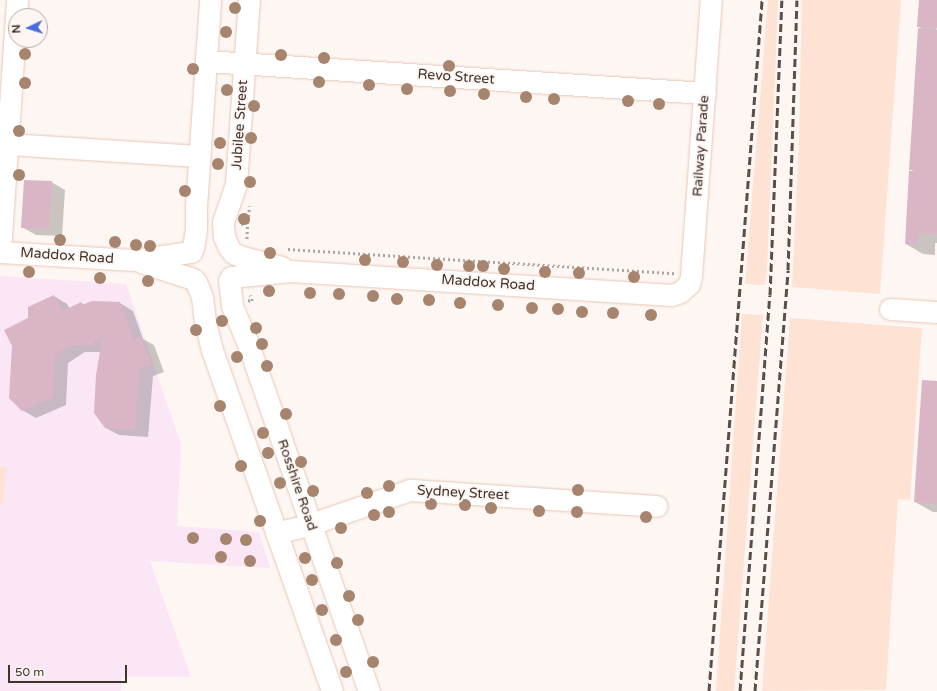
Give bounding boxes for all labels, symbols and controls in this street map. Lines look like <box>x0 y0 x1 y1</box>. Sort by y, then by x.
north arrow <box>8 8 48 48</box>
text: N <box>10 24 23 34</box>
street label: Revo Street <box>417 66 495 88</box>
street label: Jubilee Street <box>228 79 252 171</box>
street label: Railway Parade <box>689 95 713 197</box>
street label: Maddox Road <box>20 244 114 268</box>
street label: Maddox Road <box>441 271 535 295</box>
street label: Rosshire Road <box>273 437 321 533</box>
street label: Sydney Street <box>417 482 509 504</box>
scale bar <box>10 657 129 683</box>
text: 50 m <box>15 665 44 679</box>

